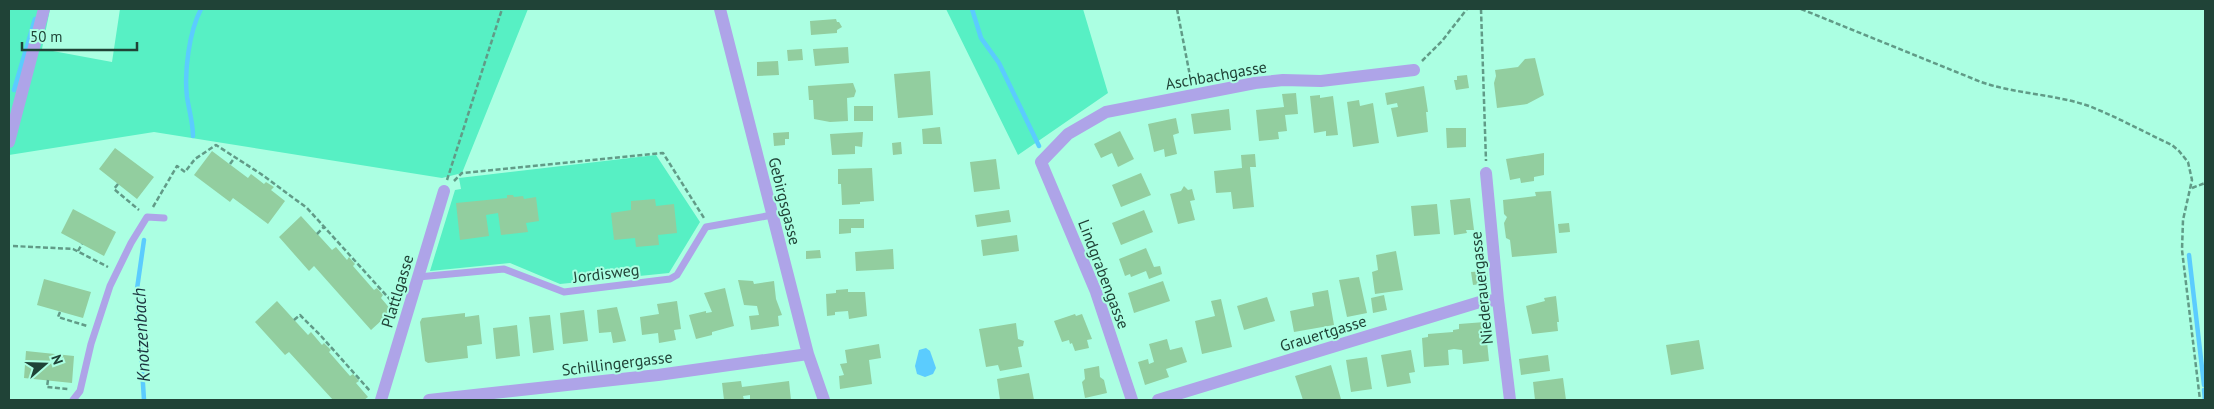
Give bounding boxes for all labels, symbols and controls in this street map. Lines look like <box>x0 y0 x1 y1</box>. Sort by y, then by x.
scale bar <box>22 20 138 52</box>
text: 50 m <box>30 27 63 46</box>
street label: Aschbachgasse <box>1164 56 1268 94</box>
street label: Gebirgsgasse <box>764 155 806 247</box>
street label: Lindgrabengasse <box>1074 216 1134 332</box>
street label: Niederauergasse <box>1465 230 1497 346</box>
street label: Plattlgasse <box>376 252 418 330</box>
street label: Jordisweg <box>571 259 640 287</box>
water label: Knotzenbach <box>127 287 155 383</box>
street label: Grauertgasse <box>1277 310 1369 356</box>
north arrow <box>20 339 70 389</box>
street label: Schillingergasse <box>560 346 674 380</box>
text: N <box>47 352 67 367</box>

